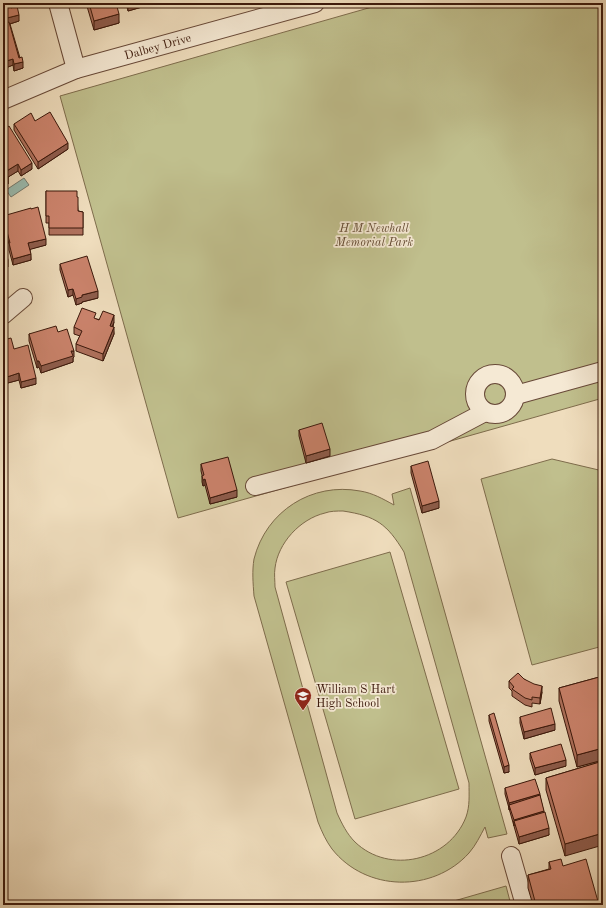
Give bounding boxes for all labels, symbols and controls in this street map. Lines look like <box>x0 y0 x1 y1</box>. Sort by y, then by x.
street label: Dalbey Drive <box>123 32 193 62</box>
park label: H M Newhall Memorial Park <box>334 223 413 249</box>
place label: William S Hart High School <box>316 684 395 710</box>
school or university icon: William S Hart High School <box>293 686 313 711</box>

